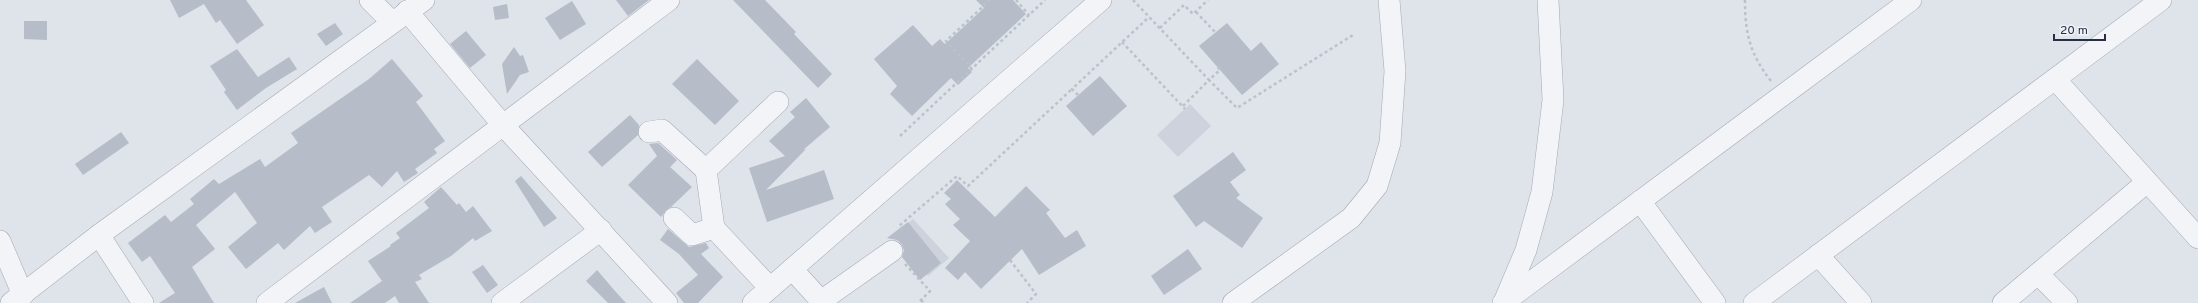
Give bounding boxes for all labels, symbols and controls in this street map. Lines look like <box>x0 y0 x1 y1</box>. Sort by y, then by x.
scale bar <box>2054 16 2105 42</box>
text: 20 m <box>2060 23 2088 39</box>

